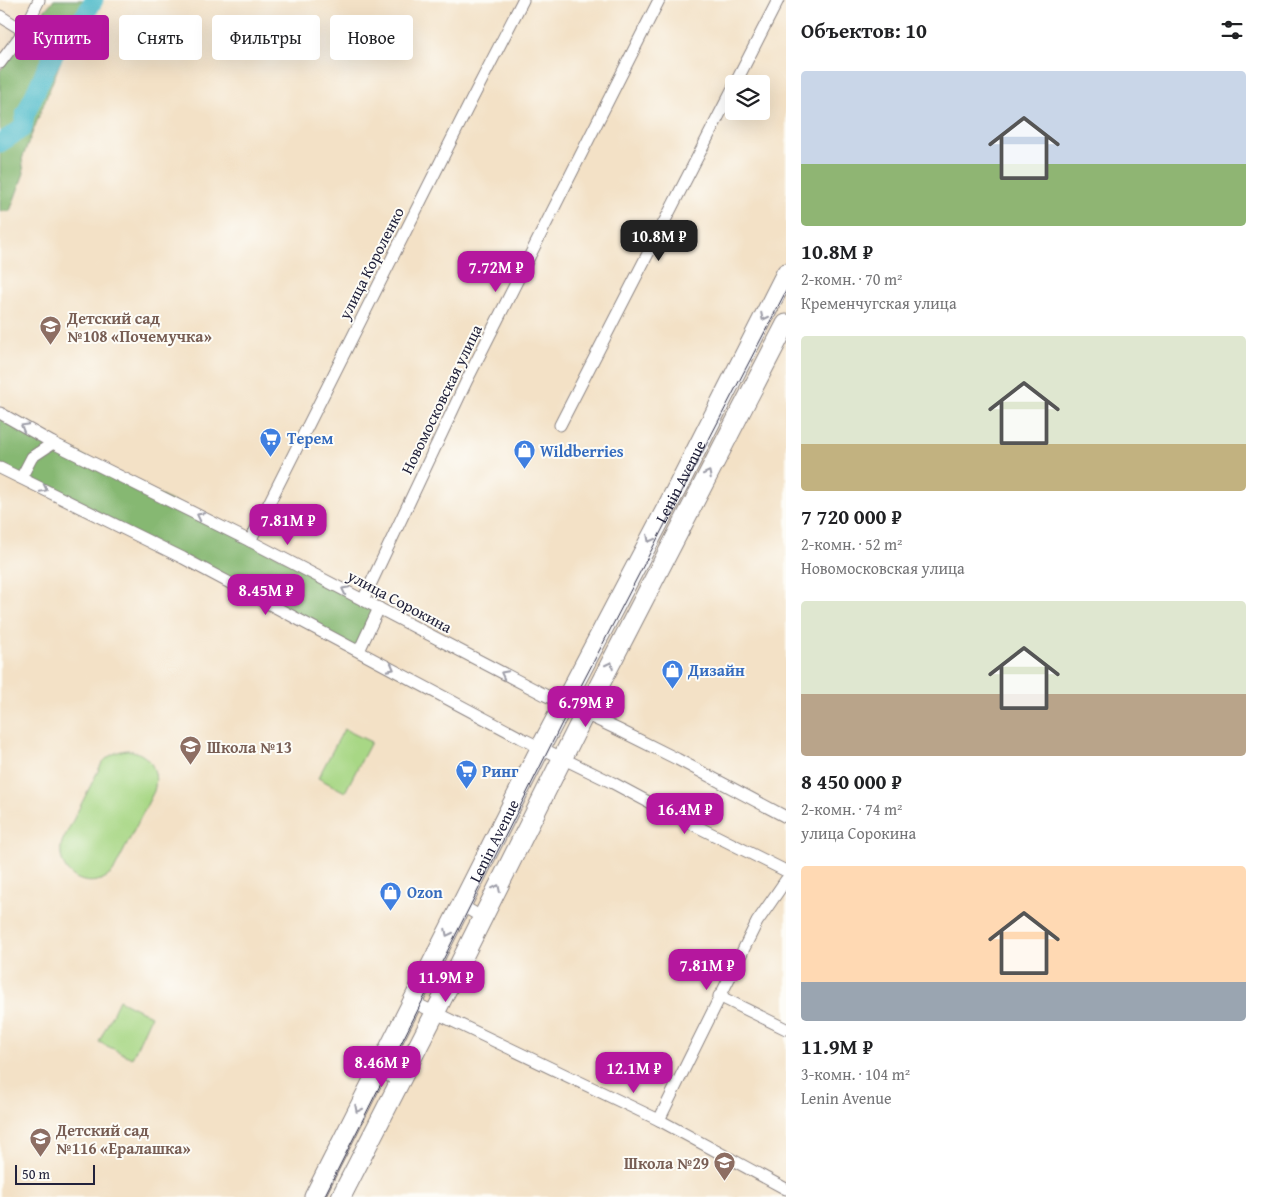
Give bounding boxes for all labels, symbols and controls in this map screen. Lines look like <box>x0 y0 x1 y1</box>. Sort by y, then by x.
chip: Купить <box>15 15 109 60</box>
chip: Снять <box>119 15 202 60</box>
chip: Фильтры <box>212 15 320 60</box>
chip: Новое <box>330 15 413 60</box>
text: Объектов: 10 <box>801 15 927 46</box>
icon: filters <box>1218 16 1246 44</box>
map controls <box>725 75 770 120</box>
button: layers <box>725 75 770 120</box>
icon: home <box>979 103 1069 193</box>
street label: улица Короленко <box>332 202 410 324</box>
pin: 10.8M ₽ <box>613 220 705 262</box>
text: 10.8M ₽ <box>632 224 686 248</box>
text: 10.8M ₽ <box>801 236 873 267</box>
pin: 7.72M ₽ <box>450 250 542 293</box>
text: 7.72M ₽ <box>469 255 523 279</box>
text: 2-комн. · 70 m² <box>801 267 902 291</box>
text: Кременчугская улица <box>801 291 957 315</box>
place label: Детский сад №108 «Почемучка» <box>66 306 212 348</box>
one-way arrow <box>760 312 770 321</box>
school or university icon: Детский сад №108 «Почемучка» <box>39 315 63 346</box>
street label: Новомосковская улица <box>394 320 488 478</box>
icon: home <box>979 368 1069 458</box>
one-way arrow <box>20 423 29 433</box>
supermarket icon: Терем <box>259 426 283 457</box>
place label: Терем <box>287 426 333 450</box>
street label: Lenin Avenue <box>649 436 712 527</box>
shop icon: Wildberries <box>512 439 536 470</box>
place label: Wildberries <box>540 439 624 463</box>
one-way arrow <box>702 470 712 479</box>
one-way arrow <box>39 483 48 493</box>
text: 7 720 000 ₽ <box>801 501 902 532</box>
pin: 7.81M ₽ <box>242 504 334 546</box>
text: 7.81M ₽ <box>261 508 315 532</box>
one-way arrow <box>196 512 205 522</box>
text: 2-комн. · 52 m² <box>801 532 902 556</box>
one-way arrow <box>646 534 656 543</box>
text: Новомосковская улица <box>801 556 965 580</box>
street label: улица Сорокина <box>343 563 457 639</box>
pin: 8.45M ₽ <box>220 574 312 616</box>
text: 8.45M ₽ <box>239 578 293 602</box>
one-way arrow <box>341 586 350 596</box>
icon: home <box>979 633 1069 723</box>
shop icon: Дизайн <box>660 658 684 689</box>
place label: Дизайн <box>687 658 745 682</box>
one-way arrow <box>385 661 394 671</box>
one-way arrow <box>604 661 614 670</box>
one-way arrow <box>500 670 509 680</box>
pin: 6.79M ₽ <box>540 686 632 728</box>
text: 6.79M ₽ <box>559 690 613 714</box>
school or university icon: Школа №13 <box>179 735 203 766</box>
place label: Школа №13 <box>207 735 292 759</box>
supermarket icon: Ринг <box>454 759 478 790</box>
place label: Ринг <box>482 759 519 783</box>
text: 8 450 000 ₽ <box>801 766 902 797</box>
pin: 16.4M ₽ <box>639 792 731 835</box>
street label: Lenin Avenue <box>463 795 525 887</box>
text: 16.4M ₽ <box>658 797 712 821</box>
text: 2-комн. · 74 m² <box>801 797 902 821</box>
text: улица Сорокина <box>801 821 916 845</box>
shop icon: Ozon <box>379 880 403 911</box>
place label: Ozon <box>407 880 443 904</box>
one-way arrow <box>491 884 501 893</box>
icon: home <box>979 898 1069 988</box>
one-way arrow <box>443 928 454 937</box>
pin: 7.81M ₽ <box>661 948 753 991</box>
text: 7.81M ₽ <box>680 953 734 977</box>
pin: 11.9M ₽ <box>400 960 492 1003</box>
text: 11.9M ₽ <box>419 965 473 989</box>
text: 11.9M ₽ <box>801 1031 873 1062</box>
pin: 8.46M ₽ <box>336 1046 428 1088</box>
text: 8.46M ₽ <box>355 1050 409 1074</box>
pin: 12.1M ₽ <box>588 1052 680 1094</box>
text: 12.1M ₽ <box>607 1056 661 1080</box>
text: 3-комн. · 104 m² <box>801 1062 910 1086</box>
text: Lenin Avenue <box>801 1086 891 1110</box>
one-way arrow <box>354 1104 364 1113</box>
place label: Детский сад №116 «Ералашка» <box>55 1118 191 1160</box>
school or university icon: Детский сад №116 «Ералашка» <box>28 1127 52 1158</box>
place label: Школа №29 <box>624 1151 709 1175</box>
school or university icon: Школа №29 <box>713 1151 737 1182</box>
scale bar <box>15 1162 95 1185</box>
text: 50 m <box>22 1164 50 1184</box>

